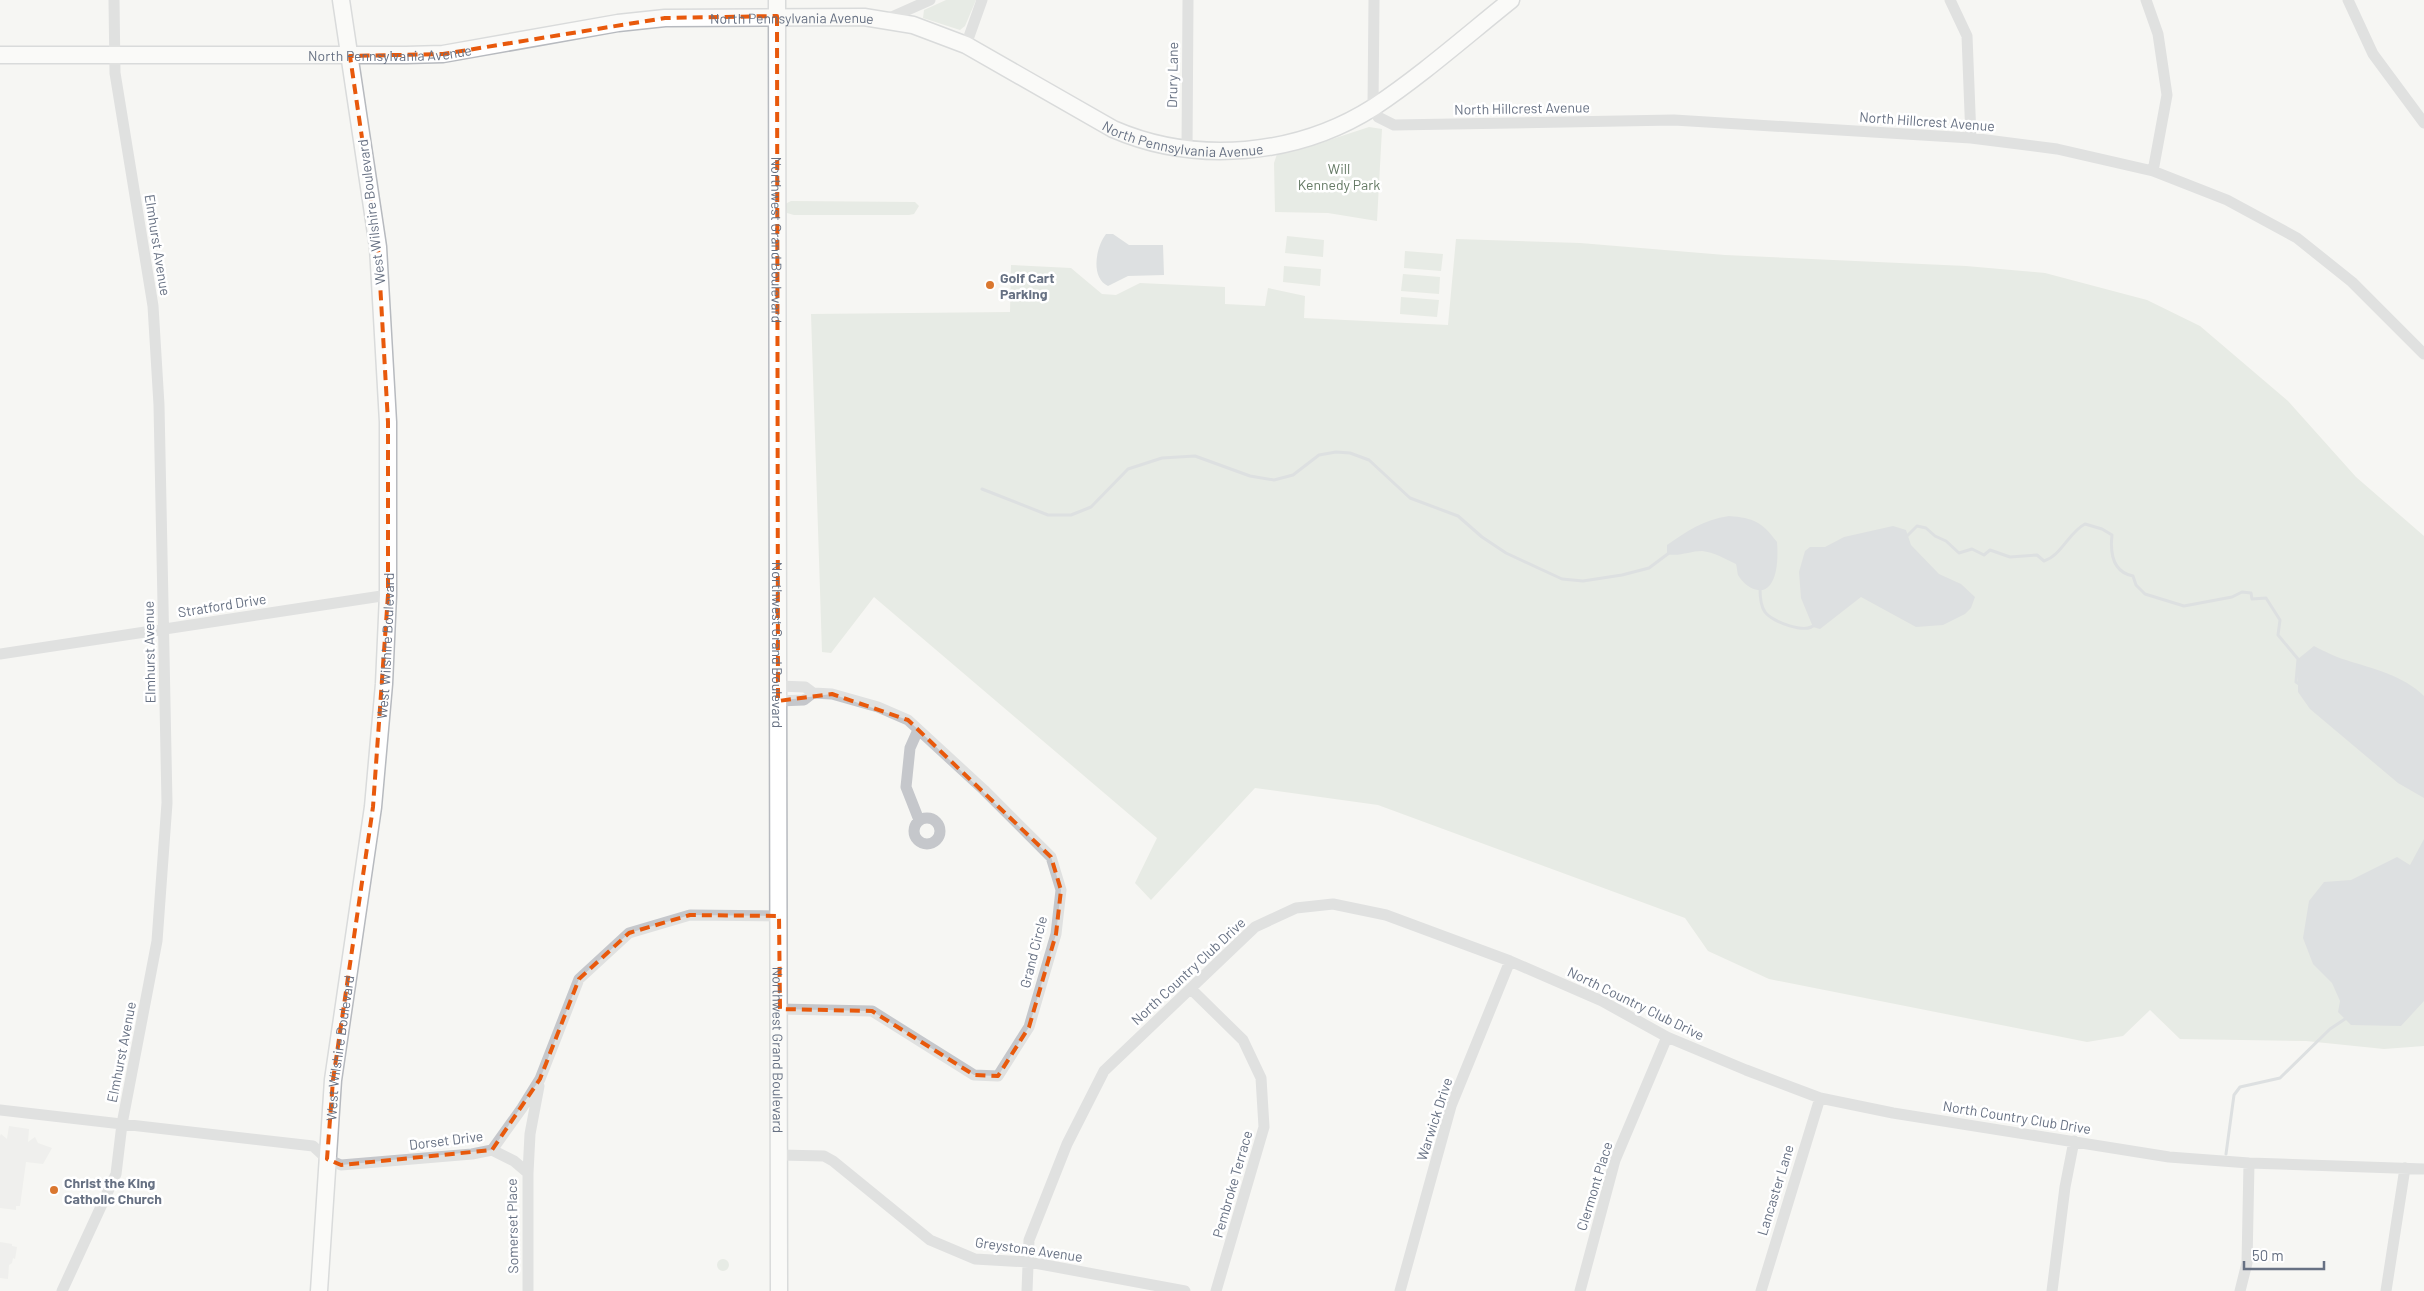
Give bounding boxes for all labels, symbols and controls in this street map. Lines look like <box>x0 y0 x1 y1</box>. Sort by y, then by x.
street label: North Pennsylvania Avenue <box>710 8 875 27</box>
street label: North Pennsylvania Avenue <box>308 41 473 64</box>
street label: Drury Lane <box>1163 42 1181 108</box>
street label: North Hillcrest Avenue <box>1454 98 1590 118</box>
street label: North Hillcrest Avenue <box>1859 108 1995 134</box>
street label: North Pennsylvania Avenue <box>1100 116 1264 159</box>
street label: West Wilshire Boulevard <box>354 138 388 286</box>
street label: Northwest Grand Boulevard <box>769 157 786 323</box>
park label: Will Kennedy Park <box>1298 160 1380 193</box>
street label: Elmhurst Avenue <box>142 193 174 297</box>
place label: Golf Cart Parking <box>1000 269 1055 302</box>
marker: Golf Cart Parking <box>984 279 996 291</box>
street label: Northwest Grand Boulevard <box>769 562 787 728</box>
street label: West Wilshire Boulevard <box>372 573 397 720</box>
street label: Stratford Drive <box>177 590 267 620</box>
street label: Elmhurst Avenue <box>140 601 158 703</box>
street label: Grand Circle <box>1016 914 1050 990</box>
street label: North Country Club Drive <box>1127 914 1249 1028</box>
street label: North Country Club Drive <box>1565 963 1707 1043</box>
street label: Northwest Grand Boulevard <box>770 967 787 1133</box>
street label: West Wilshire Boulevard <box>322 974 357 1121</box>
street label: Elmhurst Avenue <box>103 1000 139 1104</box>
street label: Warwick Drive <box>1413 1075 1455 1163</box>
street label: North Country Club Drive <box>1942 1097 2092 1137</box>
street label: Dorset Drive <box>408 1127 484 1153</box>
street label: Pembroke Terrace <box>1209 1128 1255 1240</box>
street label: Clermont Place <box>1572 1139 1616 1233</box>
street label: Lancaster Lane <box>1753 1143 1797 1237</box>
place label: Christ the King Catholic Church <box>64 1174 162 1207</box>
street label: Somerset Place <box>503 1178 521 1274</box>
marker: Christ the King Catholic Church <box>48 1184 60 1196</box>
street label: Greystone Avenue <box>974 1233 1084 1265</box>
scale bar <box>2244 1238 2324 1270</box>
text: 50 m <box>2252 1246 2284 1264</box>

